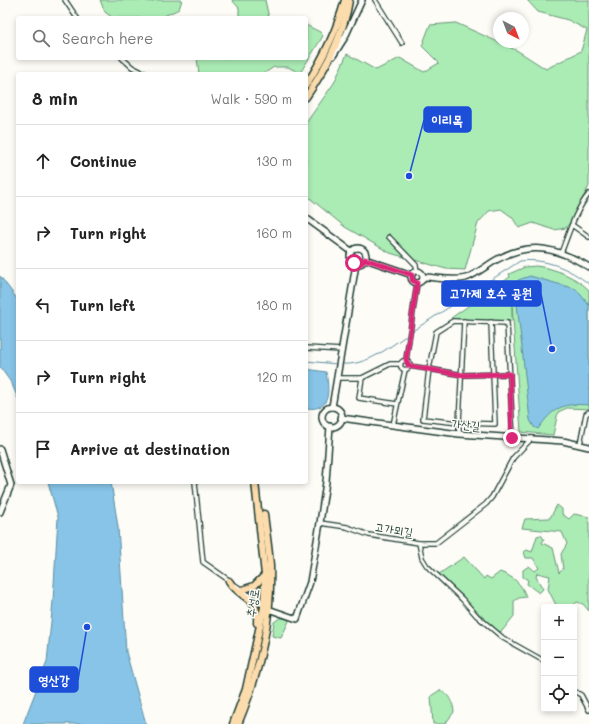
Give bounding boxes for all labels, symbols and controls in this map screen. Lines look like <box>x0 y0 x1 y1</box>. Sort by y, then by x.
north arrow <box>493 12 529 48</box>
search box <box>16 16 308 60</box>
icon: search <box>30 27 52 49</box>
text: Search here <box>62 28 153 48</box>
text: 8 min <box>32 87 78 109</box>
text: Walk · 590 m <box>211 90 292 107</box>
callout: 이리목 <box>424 107 471 132</box>
text: 이리목 <box>431 111 463 128</box>
icon: ahead <box>32 150 54 172</box>
text: Continue <box>70 151 137 171</box>
text: 130 m <box>256 152 292 169</box>
icon: right <box>32 222 54 244</box>
text: Turn right <box>70 223 147 243</box>
text: 160 m <box>256 224 292 241</box>
route start <box>345 254 363 272</box>
callout: 고가제 호수 공원 <box>442 281 541 306</box>
text: 고가제 호수 공원 <box>450 284 532 301</box>
icon: left <box>32 294 54 316</box>
text: Turn left <box>70 295 135 315</box>
text: 180 m <box>256 296 292 313</box>
icon: right <box>32 366 54 388</box>
text: Turn right <box>70 367 147 387</box>
text: 120 m <box>256 368 292 385</box>
street label: 가산길 <box>451 415 481 433</box>
route end <box>503 429 521 447</box>
icon: arrive <box>32 438 54 460</box>
text: Arrive at destination <box>70 439 230 459</box>
street label: 고가뫼길 <box>374 518 415 540</box>
street label: 추성로 <box>242 587 262 619</box>
map controls <box>541 604 577 712</box>
button: + <box>541 604 577 640</box>
button: − <box>541 640 577 676</box>
callout: 영산강 <box>30 667 78 692</box>
text: 영산강 <box>38 671 70 688</box>
button: locate <box>541 676 577 712</box>

